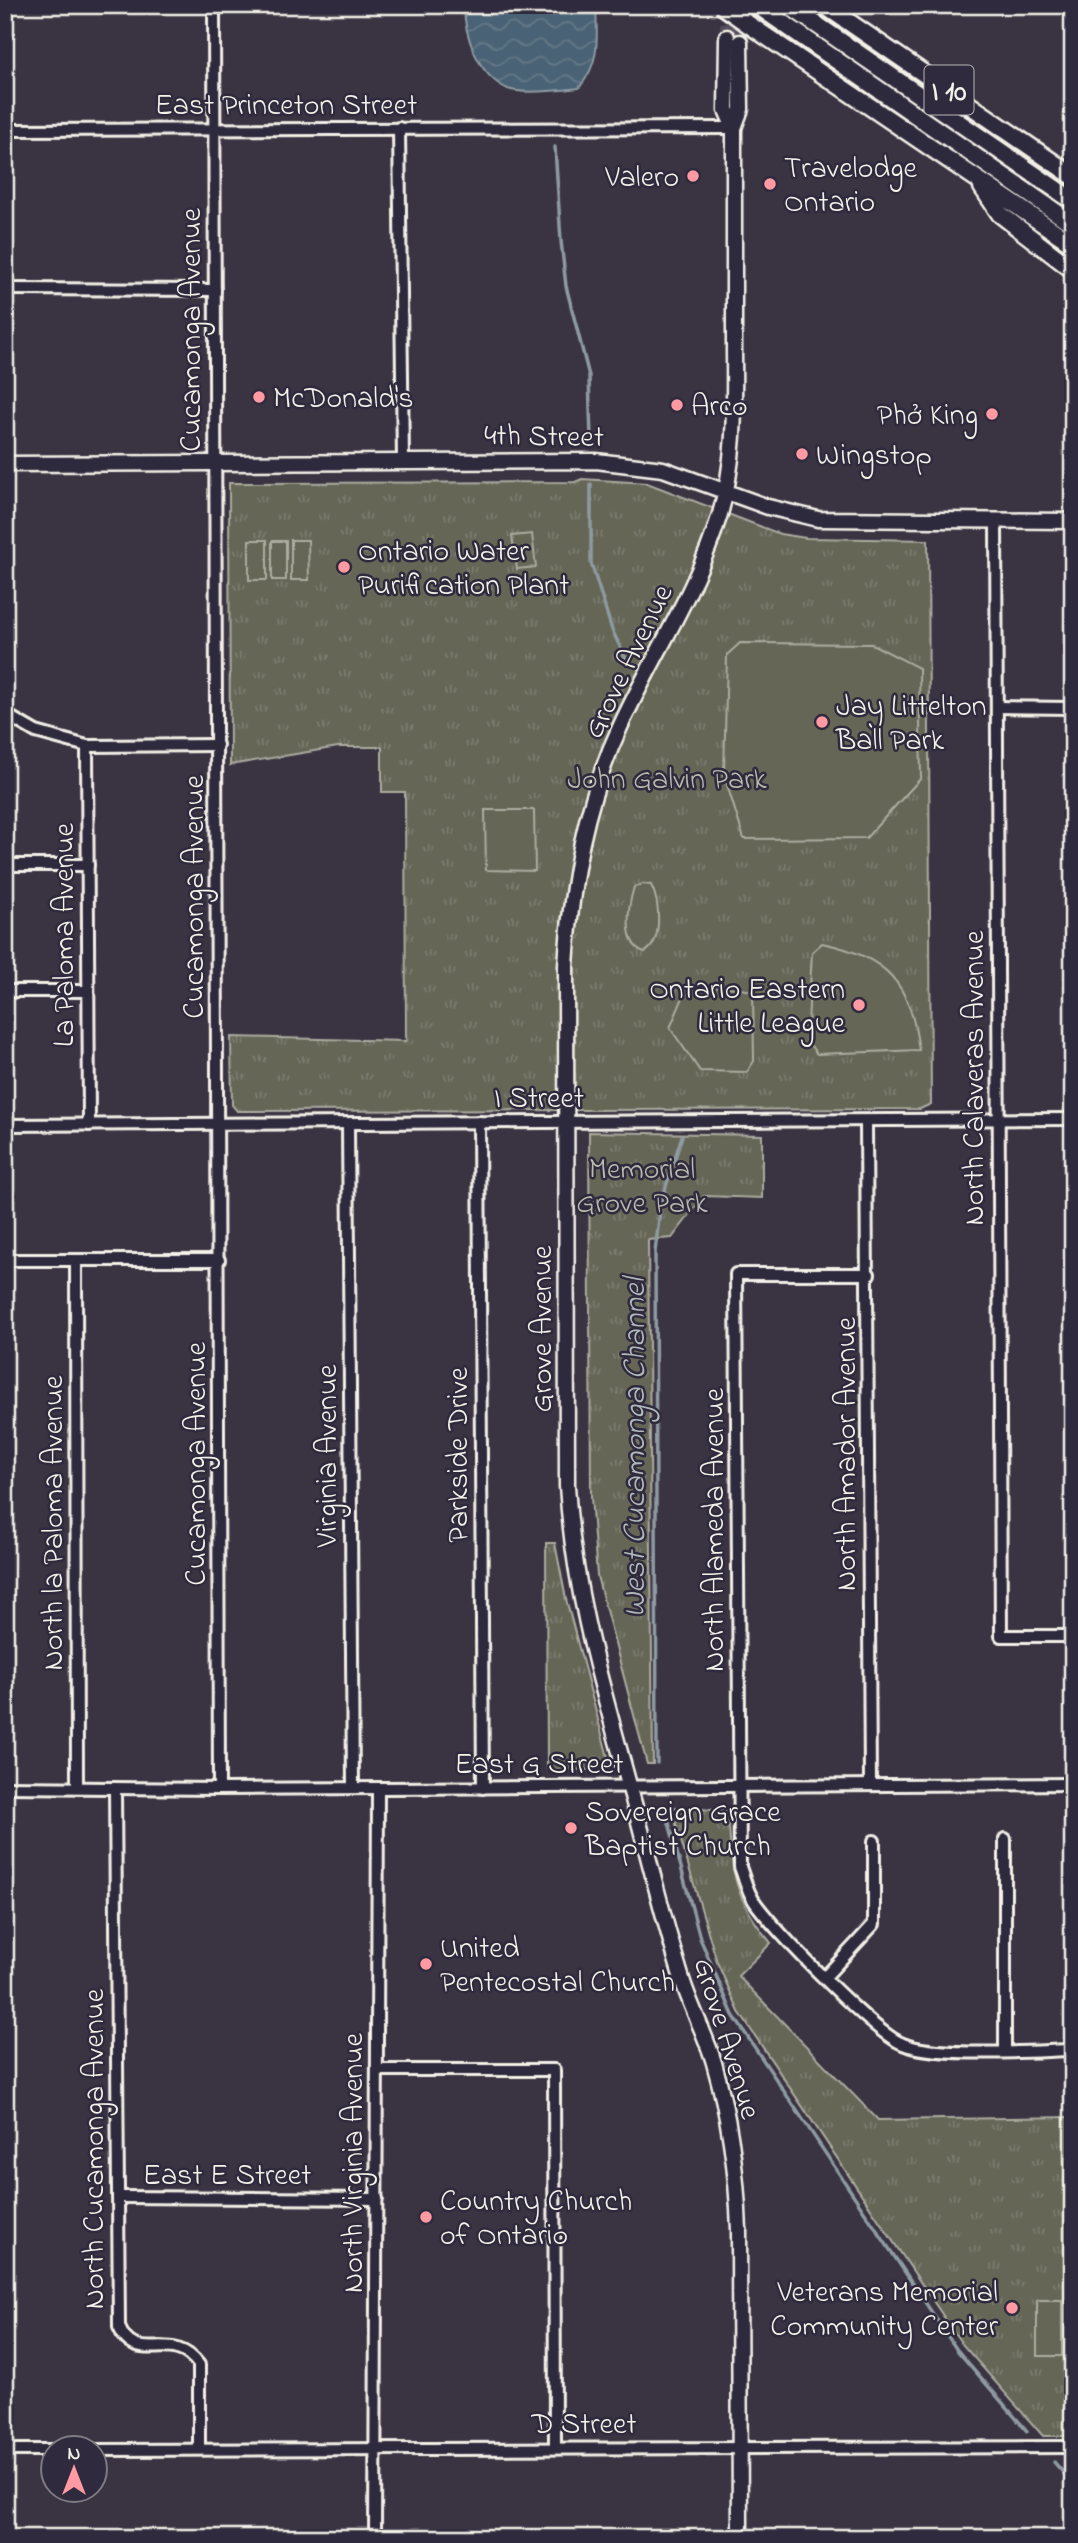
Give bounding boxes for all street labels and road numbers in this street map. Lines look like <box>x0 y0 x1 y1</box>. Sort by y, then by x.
road number: I 10 <box>925 66 974 114</box>
street label: East Princeton Street <box>155 85 417 129</box>
street label: Cucamonga Avenue <box>171 208 215 452</box>
street label: 4th Street <box>484 415 604 461</box>
street label: Grove Avenue <box>573 577 686 747</box>
street label: Cucamonga Avenue <box>174 775 218 1019</box>
street label: La Paloma Avenue <box>44 822 88 1047</box>
street label: North Calaveras Avenue <box>954 930 998 1225</box>
street label: I Street <box>494 1078 584 1122</box>
street label: Grove Avenue <box>522 1245 566 1412</box>
street label: North Amador Avenue <box>826 1316 870 1591</box>
street label: Cucamonga Avenue <box>176 1342 220 1586</box>
street label: Virginia Avenue <box>307 1364 351 1548</box>
street label: Parkside Drive <box>438 1367 482 1543</box>
street label: North la Paloma Avenue <box>33 1375 77 1670</box>
street label: North Alameda Avenue <box>694 1388 738 1672</box>
street label: East G Street <box>454 1744 624 1788</box>
street label: Grove Avenue <box>680 1953 771 2126</box>
street label: North Cucamonga Avenue <box>74 1988 118 2309</box>
street label: North Virginia Avenue <box>333 2033 377 2293</box>
street label: East E Street <box>143 2155 311 2199</box>
street label: D Street <box>530 2404 637 2448</box>

